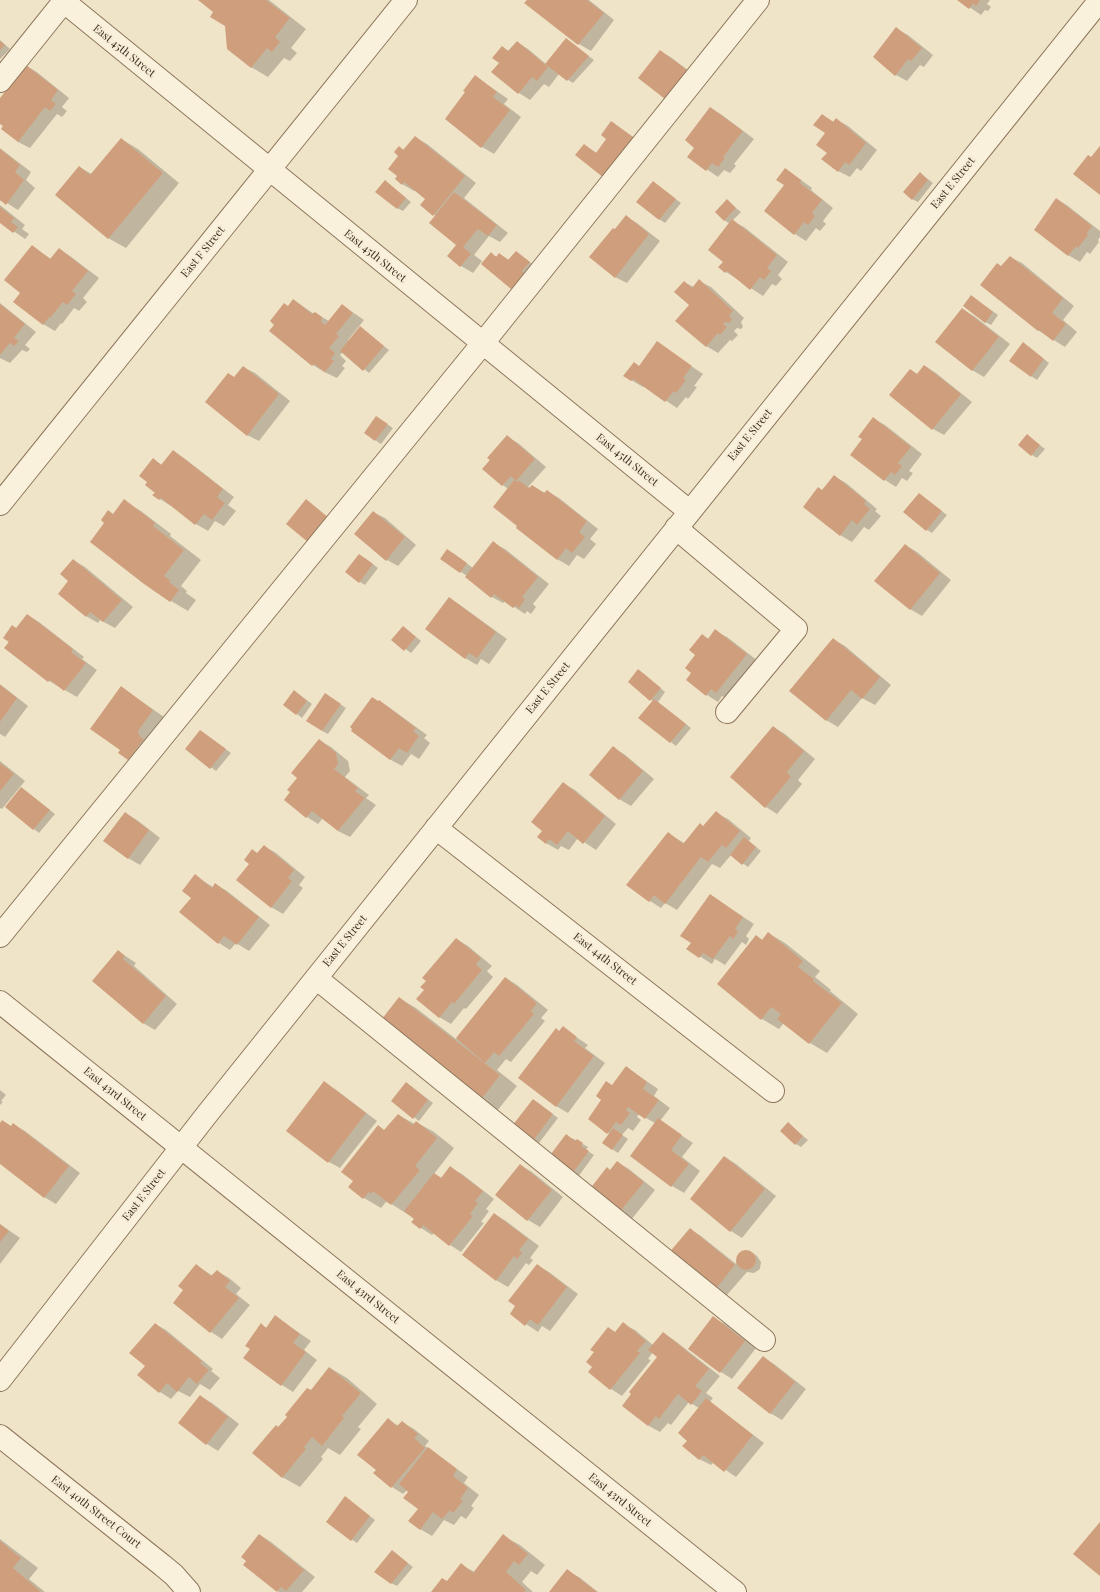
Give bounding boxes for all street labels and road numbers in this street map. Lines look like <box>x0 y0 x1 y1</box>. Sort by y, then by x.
street label: East 45th Street <box>90 22 158 80</box>
street label: East E Street <box>928 154 978 212</box>
street label: East F Street <box>178 224 228 280</box>
street label: East 45th Street <box>341 227 409 285</box>
street label: East E Street <box>725 406 775 464</box>
street label: East 45th Street <box>593 431 661 489</box>
street label: East E Street <box>523 659 573 717</box>
street label: East E Street <box>320 912 370 970</box>
street label: East 44th Street <box>571 930 639 988</box>
street label: East 43rd Street <box>81 1065 149 1123</box>
street label: East E Street <box>119 1166 169 1224</box>
street label: East 43rd Street <box>334 1268 402 1326</box>
street label: East 43rd Street <box>586 1471 654 1529</box>
street label: East 40th Street Court <box>49 1473 143 1551</box>

